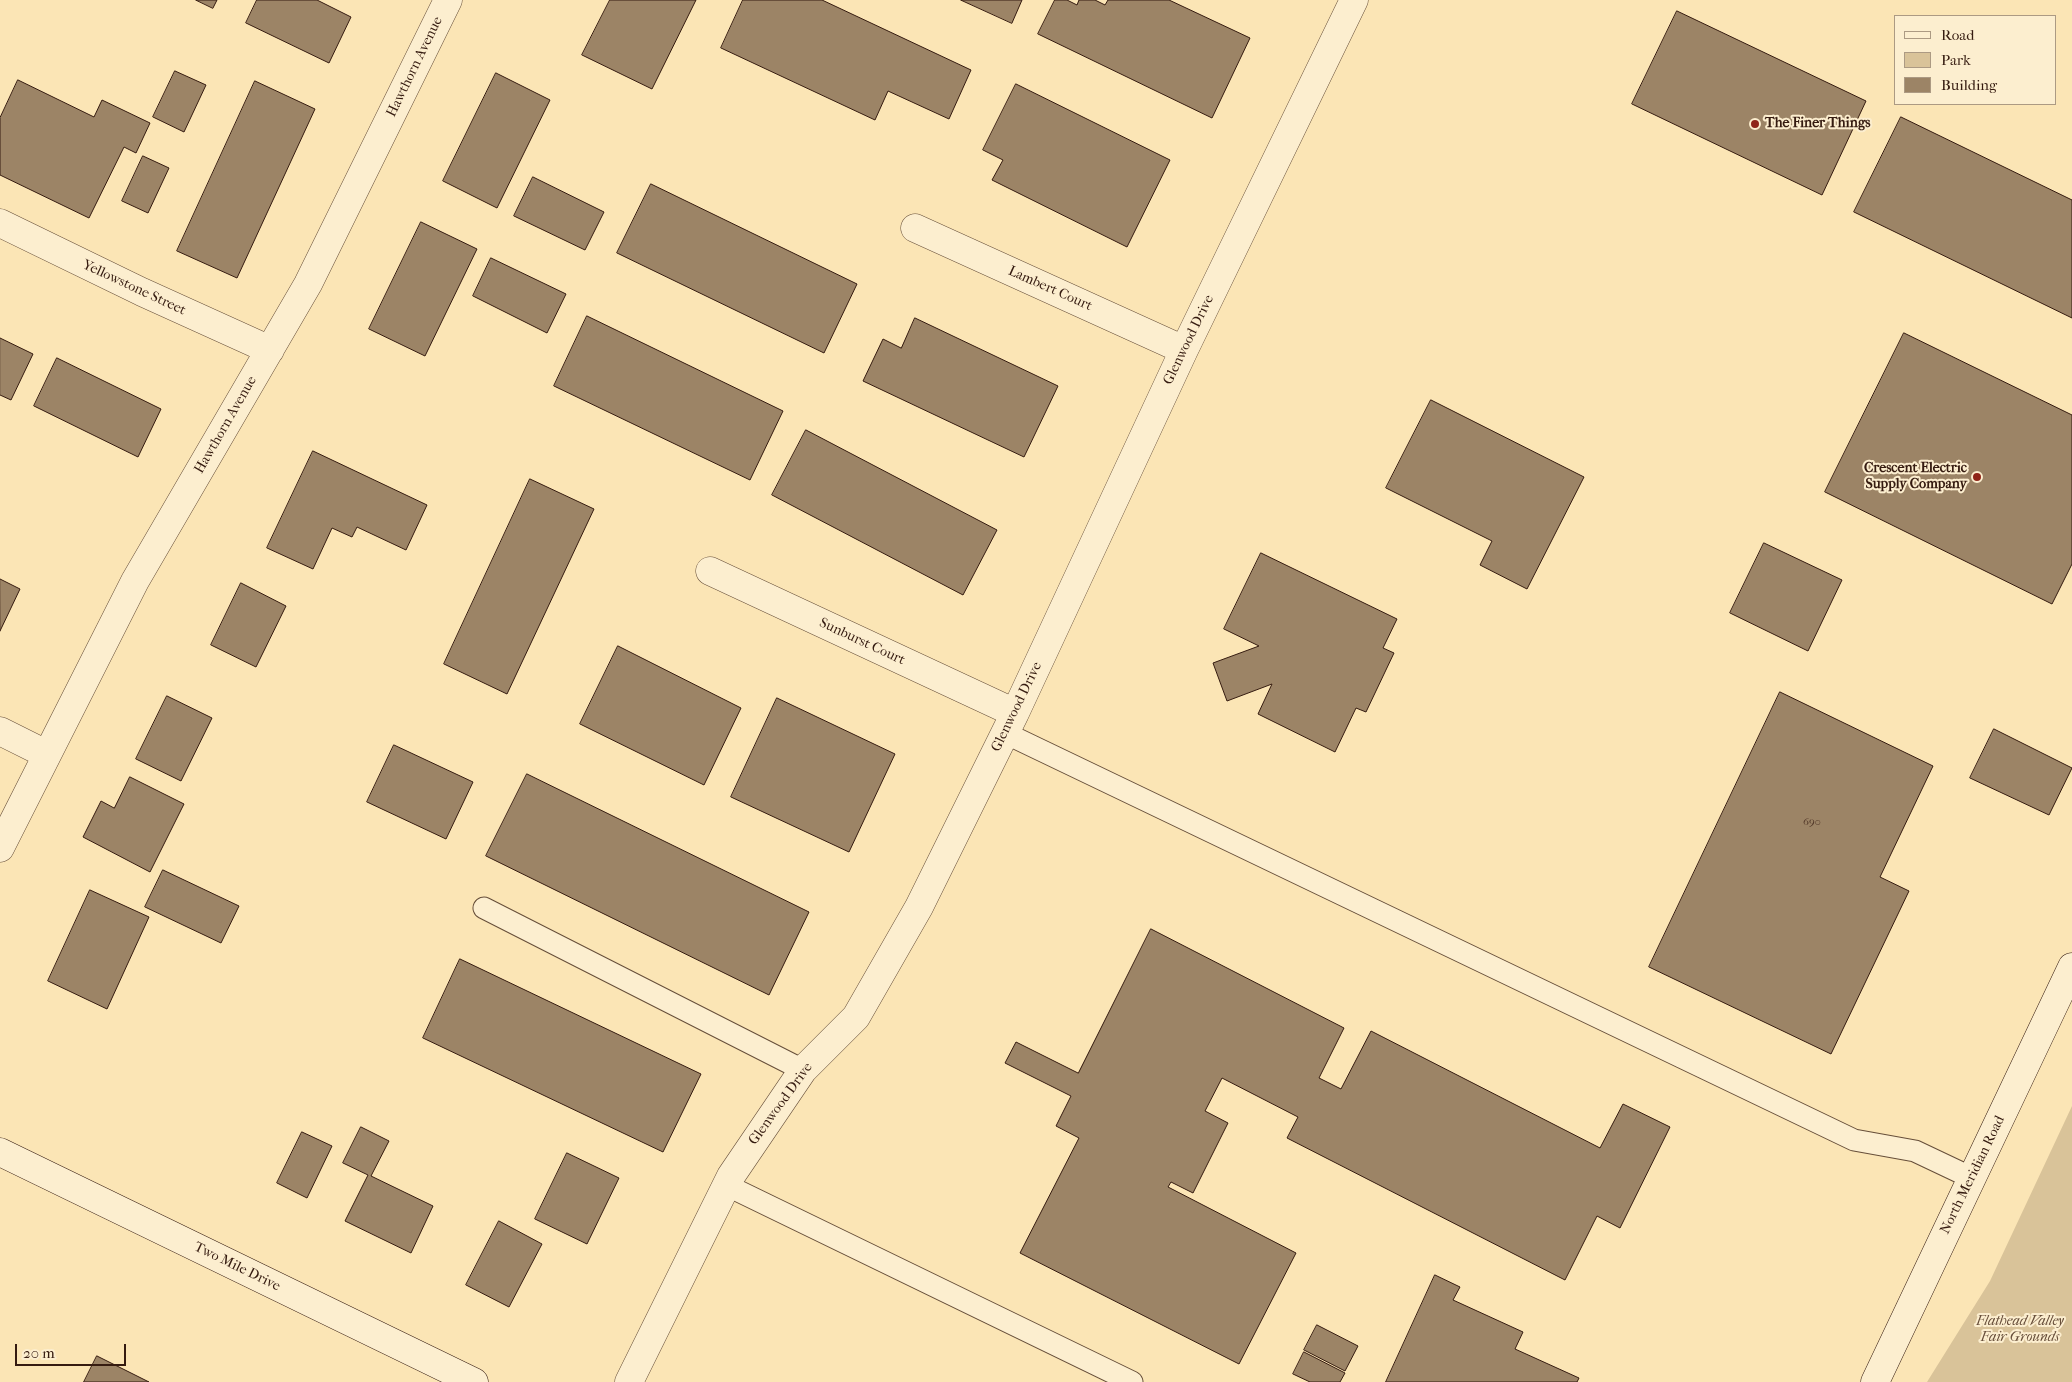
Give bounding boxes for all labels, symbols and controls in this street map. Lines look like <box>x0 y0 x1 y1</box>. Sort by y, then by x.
street label: Hawthorn Avenue <box>383 14 447 120</box>
legend <box>1894 15 2057 105</box>
text: Road <box>1941 26 1974 44</box>
text: Park <box>1941 51 1971 69</box>
text: Building <box>1941 76 1997 94</box>
place label: The Finer Things <box>1765 116 1871 132</box>
marker: The Finer Things <box>1749 118 1761 130</box>
street label: Yellowstone Street <box>80 257 188 319</box>
street label: Lambert Court <box>1005 263 1095 315</box>
street label: Glenwood Drive <box>1160 292 1218 388</box>
street label: Hawthorn Avenue <box>191 373 261 477</box>
place label: Crescent Electric Supply Company <box>1864 461 1967 494</box>
marker: Crescent Electric Supply Company <box>1971 471 1983 483</box>
street label: Sunburst Court <box>816 615 908 669</box>
street label: Glenwood Drive <box>988 659 1046 755</box>
house number: 690 <box>1803 815 1821 829</box>
street label: Glenwood Drive <box>746 1060 816 1148</box>
street label: North Meridian Road <box>1937 1113 2009 1237</box>
street label: Two Mile Drive <box>191 1239 283 1295</box>
park label: Flathead Valley Fair Grounds <box>1976 1314 2064 1346</box>
scale bar <box>18 1334 129 1366</box>
text: 20 m <box>23 1344 55 1362</box>

